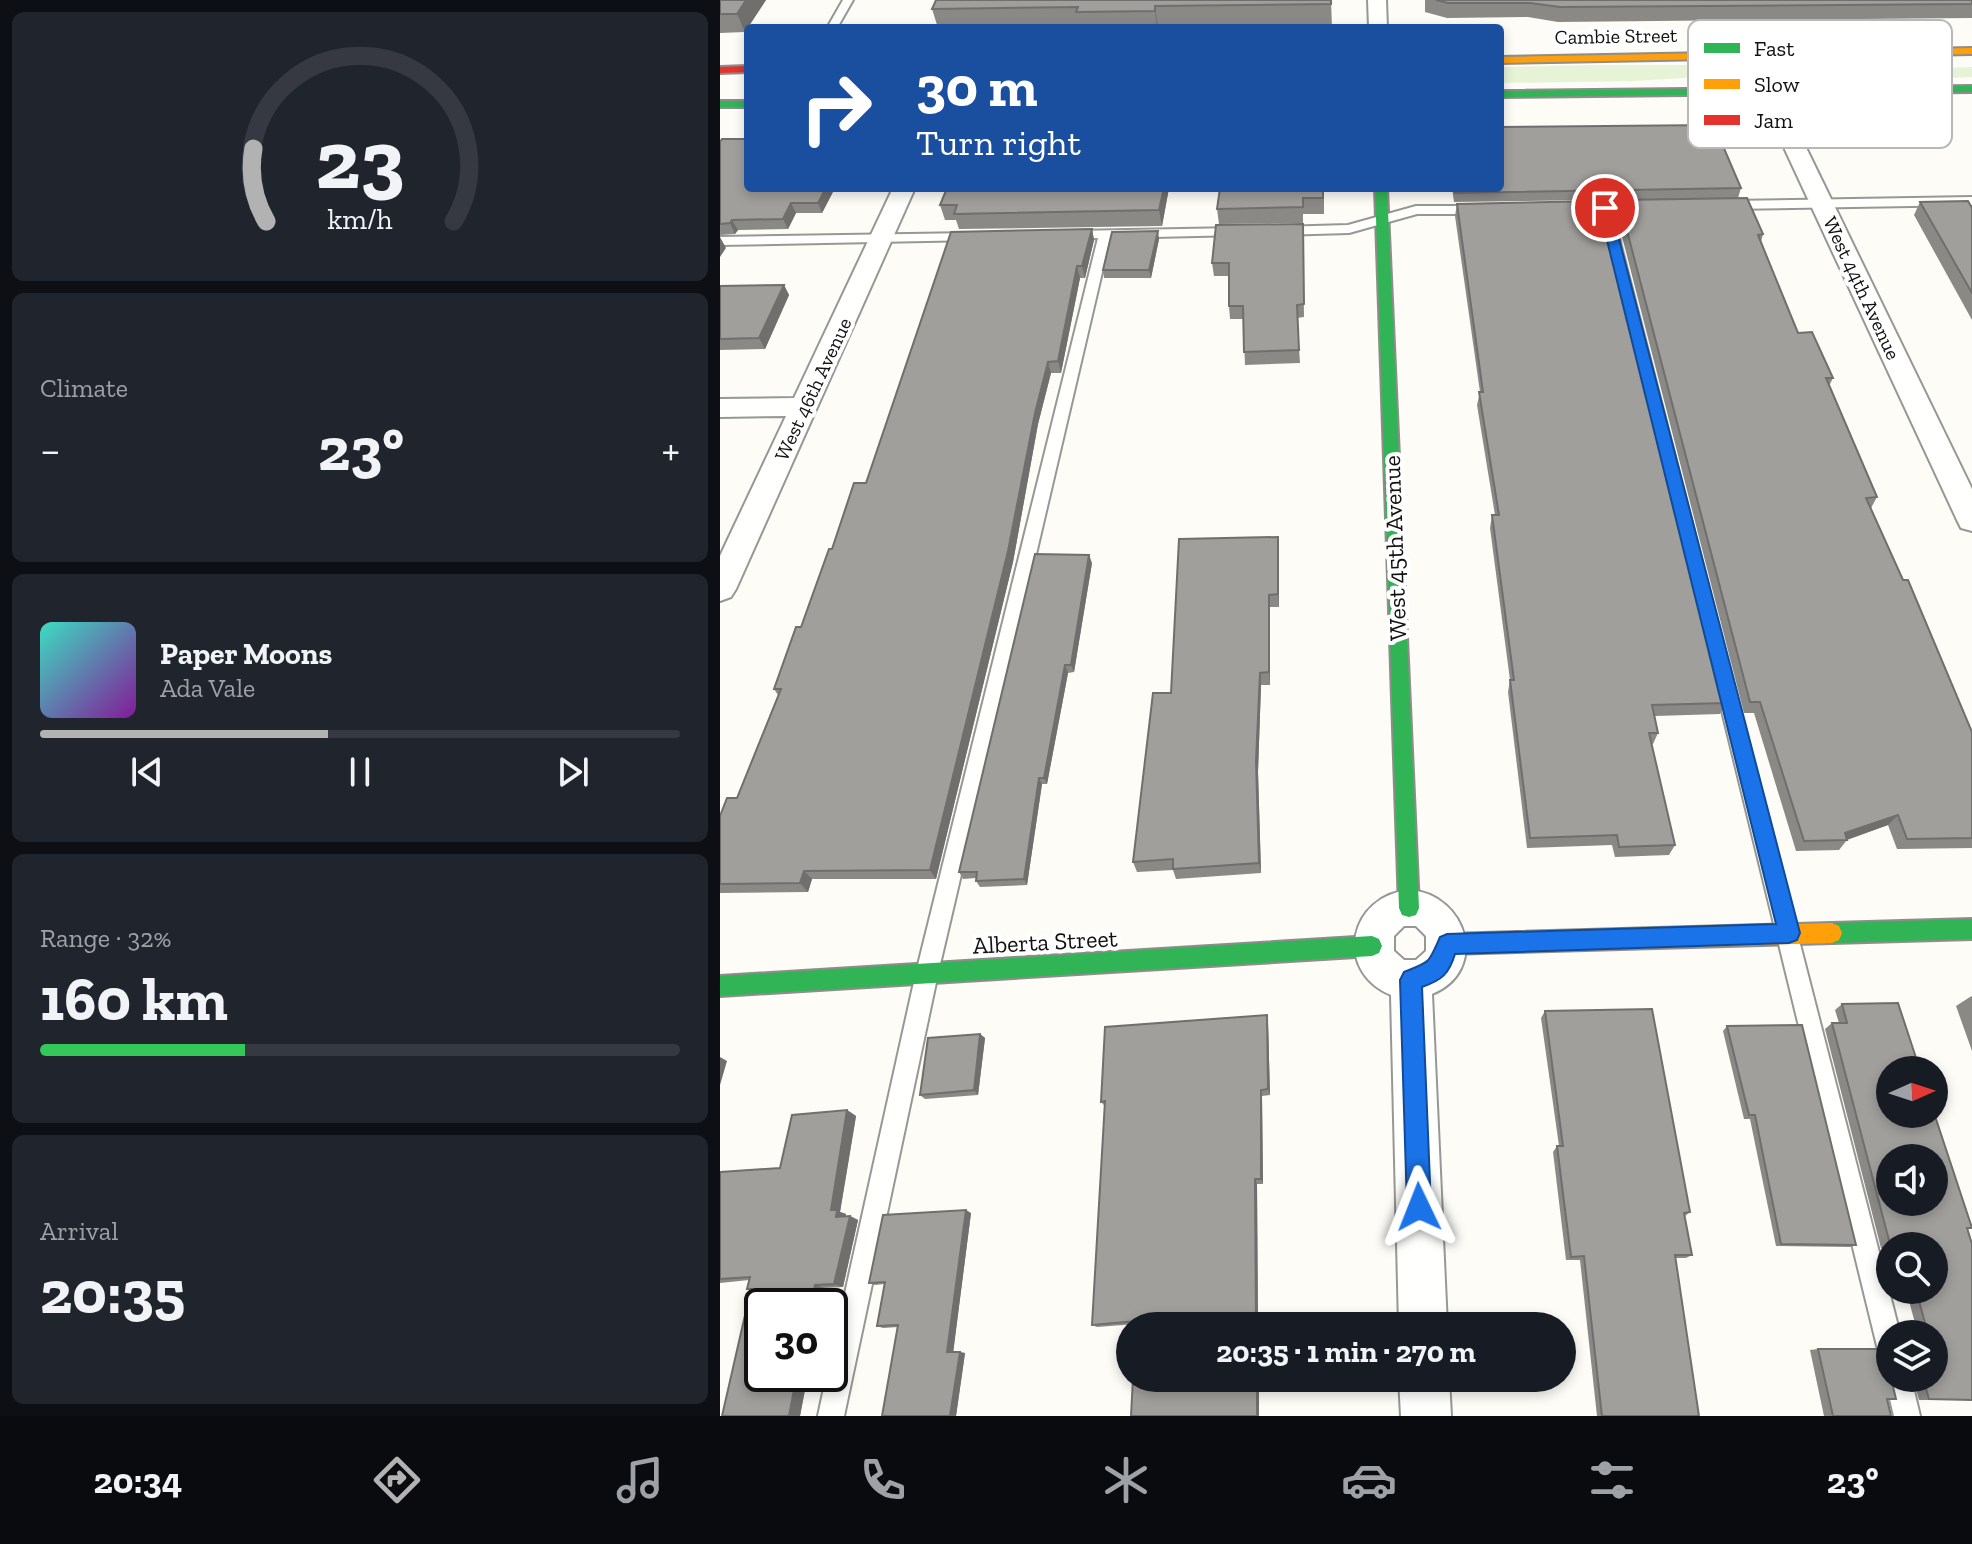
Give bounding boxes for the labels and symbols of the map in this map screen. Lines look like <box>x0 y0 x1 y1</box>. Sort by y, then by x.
legend <box>1688 20 1952 148</box>
street label: Cambie Street <box>1554 23 1678 49</box>
text: Fast <box>1754 35 1795 62</box>
text: Slow <box>1754 71 1800 98</box>
text: Jam <box>1754 107 1793 134</box>
pin <box>1571 174 1639 242</box>
street label: West 44th Avenue <box>1818 213 1906 363</box>
street label: West 46th Avenue <box>769 314 857 464</box>
street label: West 45th Avenue <box>1377 455 1412 641</box>
street label: Alberta Street <box>972 923 1118 960</box>
north arrow <box>1876 1056 1948 1128</box>
position arrow <box>1377 1165 1461 1249</box>
speed limit sign: 30 <box>744 1288 848 1392</box>

